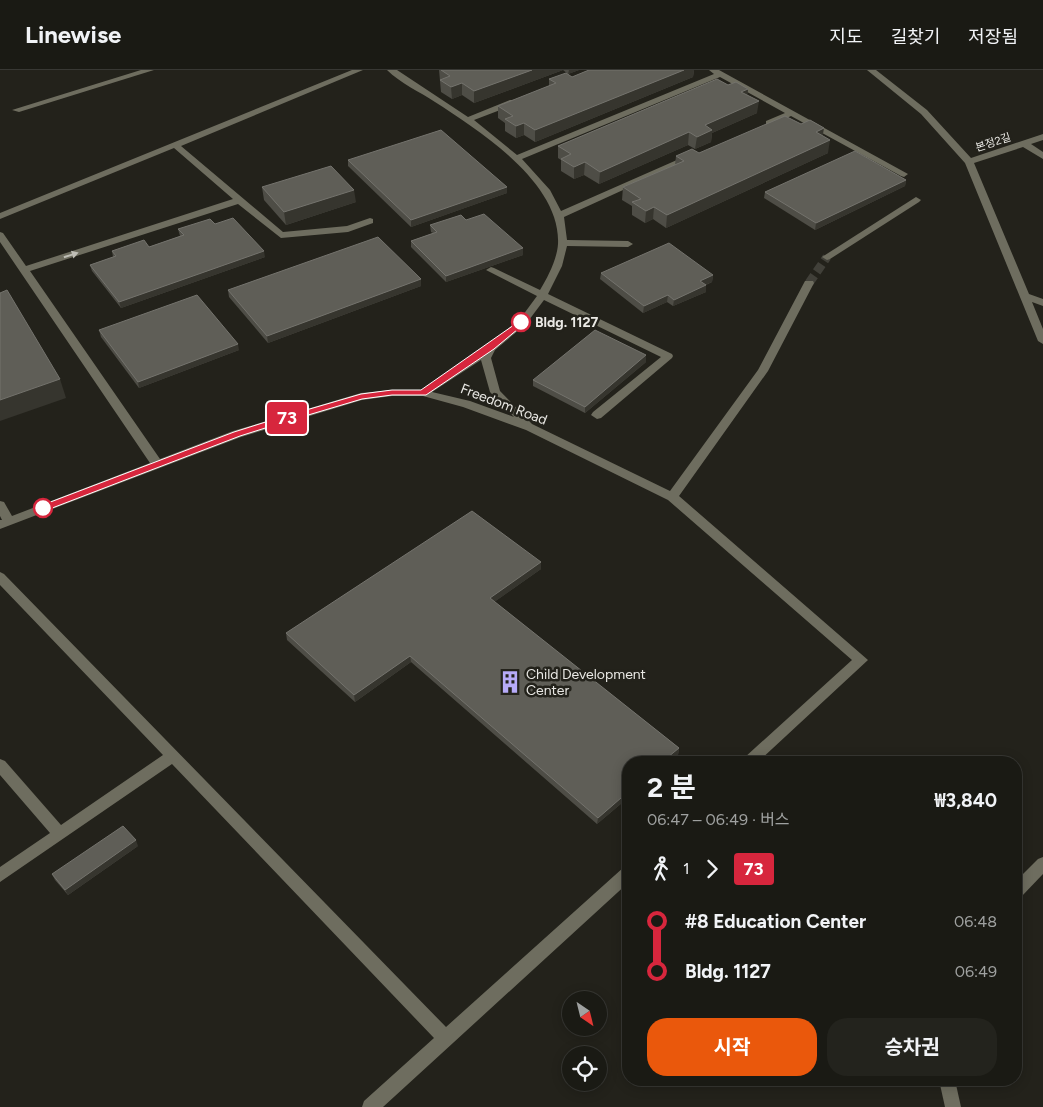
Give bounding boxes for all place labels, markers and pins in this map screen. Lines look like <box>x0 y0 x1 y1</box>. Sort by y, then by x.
marker: Bldg. 1127 <box>511 312 531 332</box>
place label: Bldg. 1127 <box>535 314 598 331</box>
unlabelled marker <box>33 498 53 518</box>
place label: Child Development Center <box>526 666 646 699</box>
building icon: Child Development Center <box>497 669 523 695</box>

